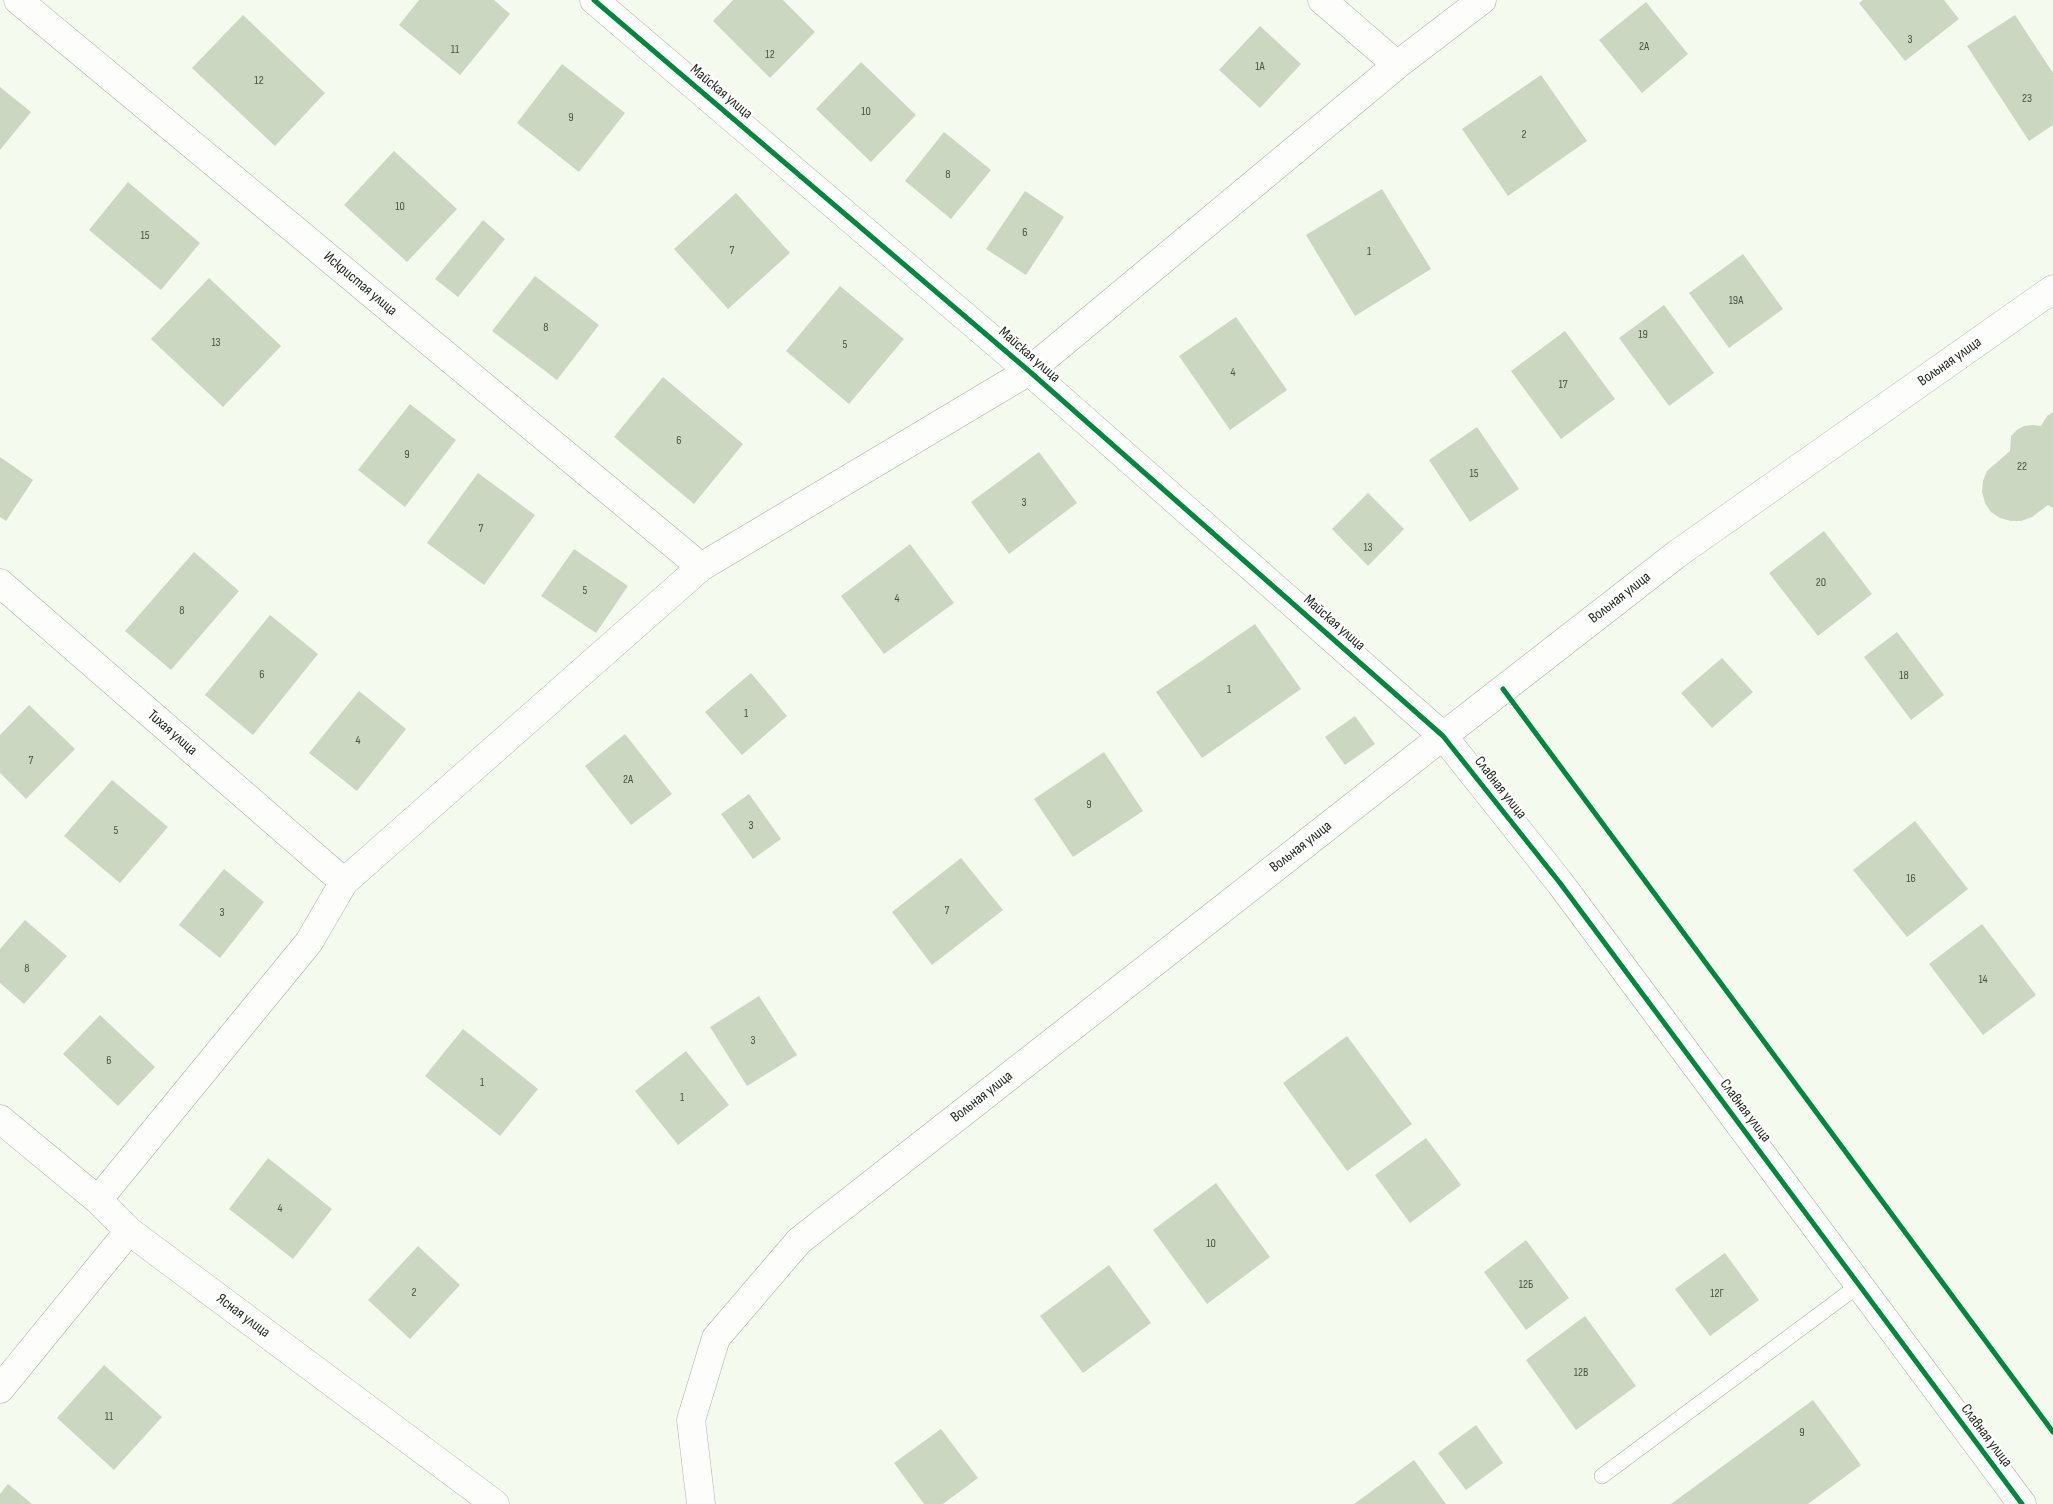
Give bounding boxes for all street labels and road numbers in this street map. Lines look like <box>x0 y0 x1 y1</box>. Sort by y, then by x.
street label: Майская улица <box>686 61 756 123</box>
street label: Искристая улица <box>320 248 400 320</box>
street label: Майская улица <box>994 323 1064 387</box>
street label: Вольная улица <box>1915 334 1985 390</box>
street label: Вольная улица <box>1585 568 1655 628</box>
street label: Майская улица <box>1299 591 1369 655</box>
street label: Тихая улица <box>143 707 201 759</box>
street label: Славная улица <box>1470 753 1530 823</box>
street label: Вольная улица <box>1266 817 1336 877</box>
street label: Вольная улица <box>947 1067 1017 1127</box>
street label: Славная улица <box>1715 1076 1775 1146</box>
street label: Ясная улица <box>213 1290 273 1342</box>
street label: Славная улица <box>1956 1401 2016 1471</box>

